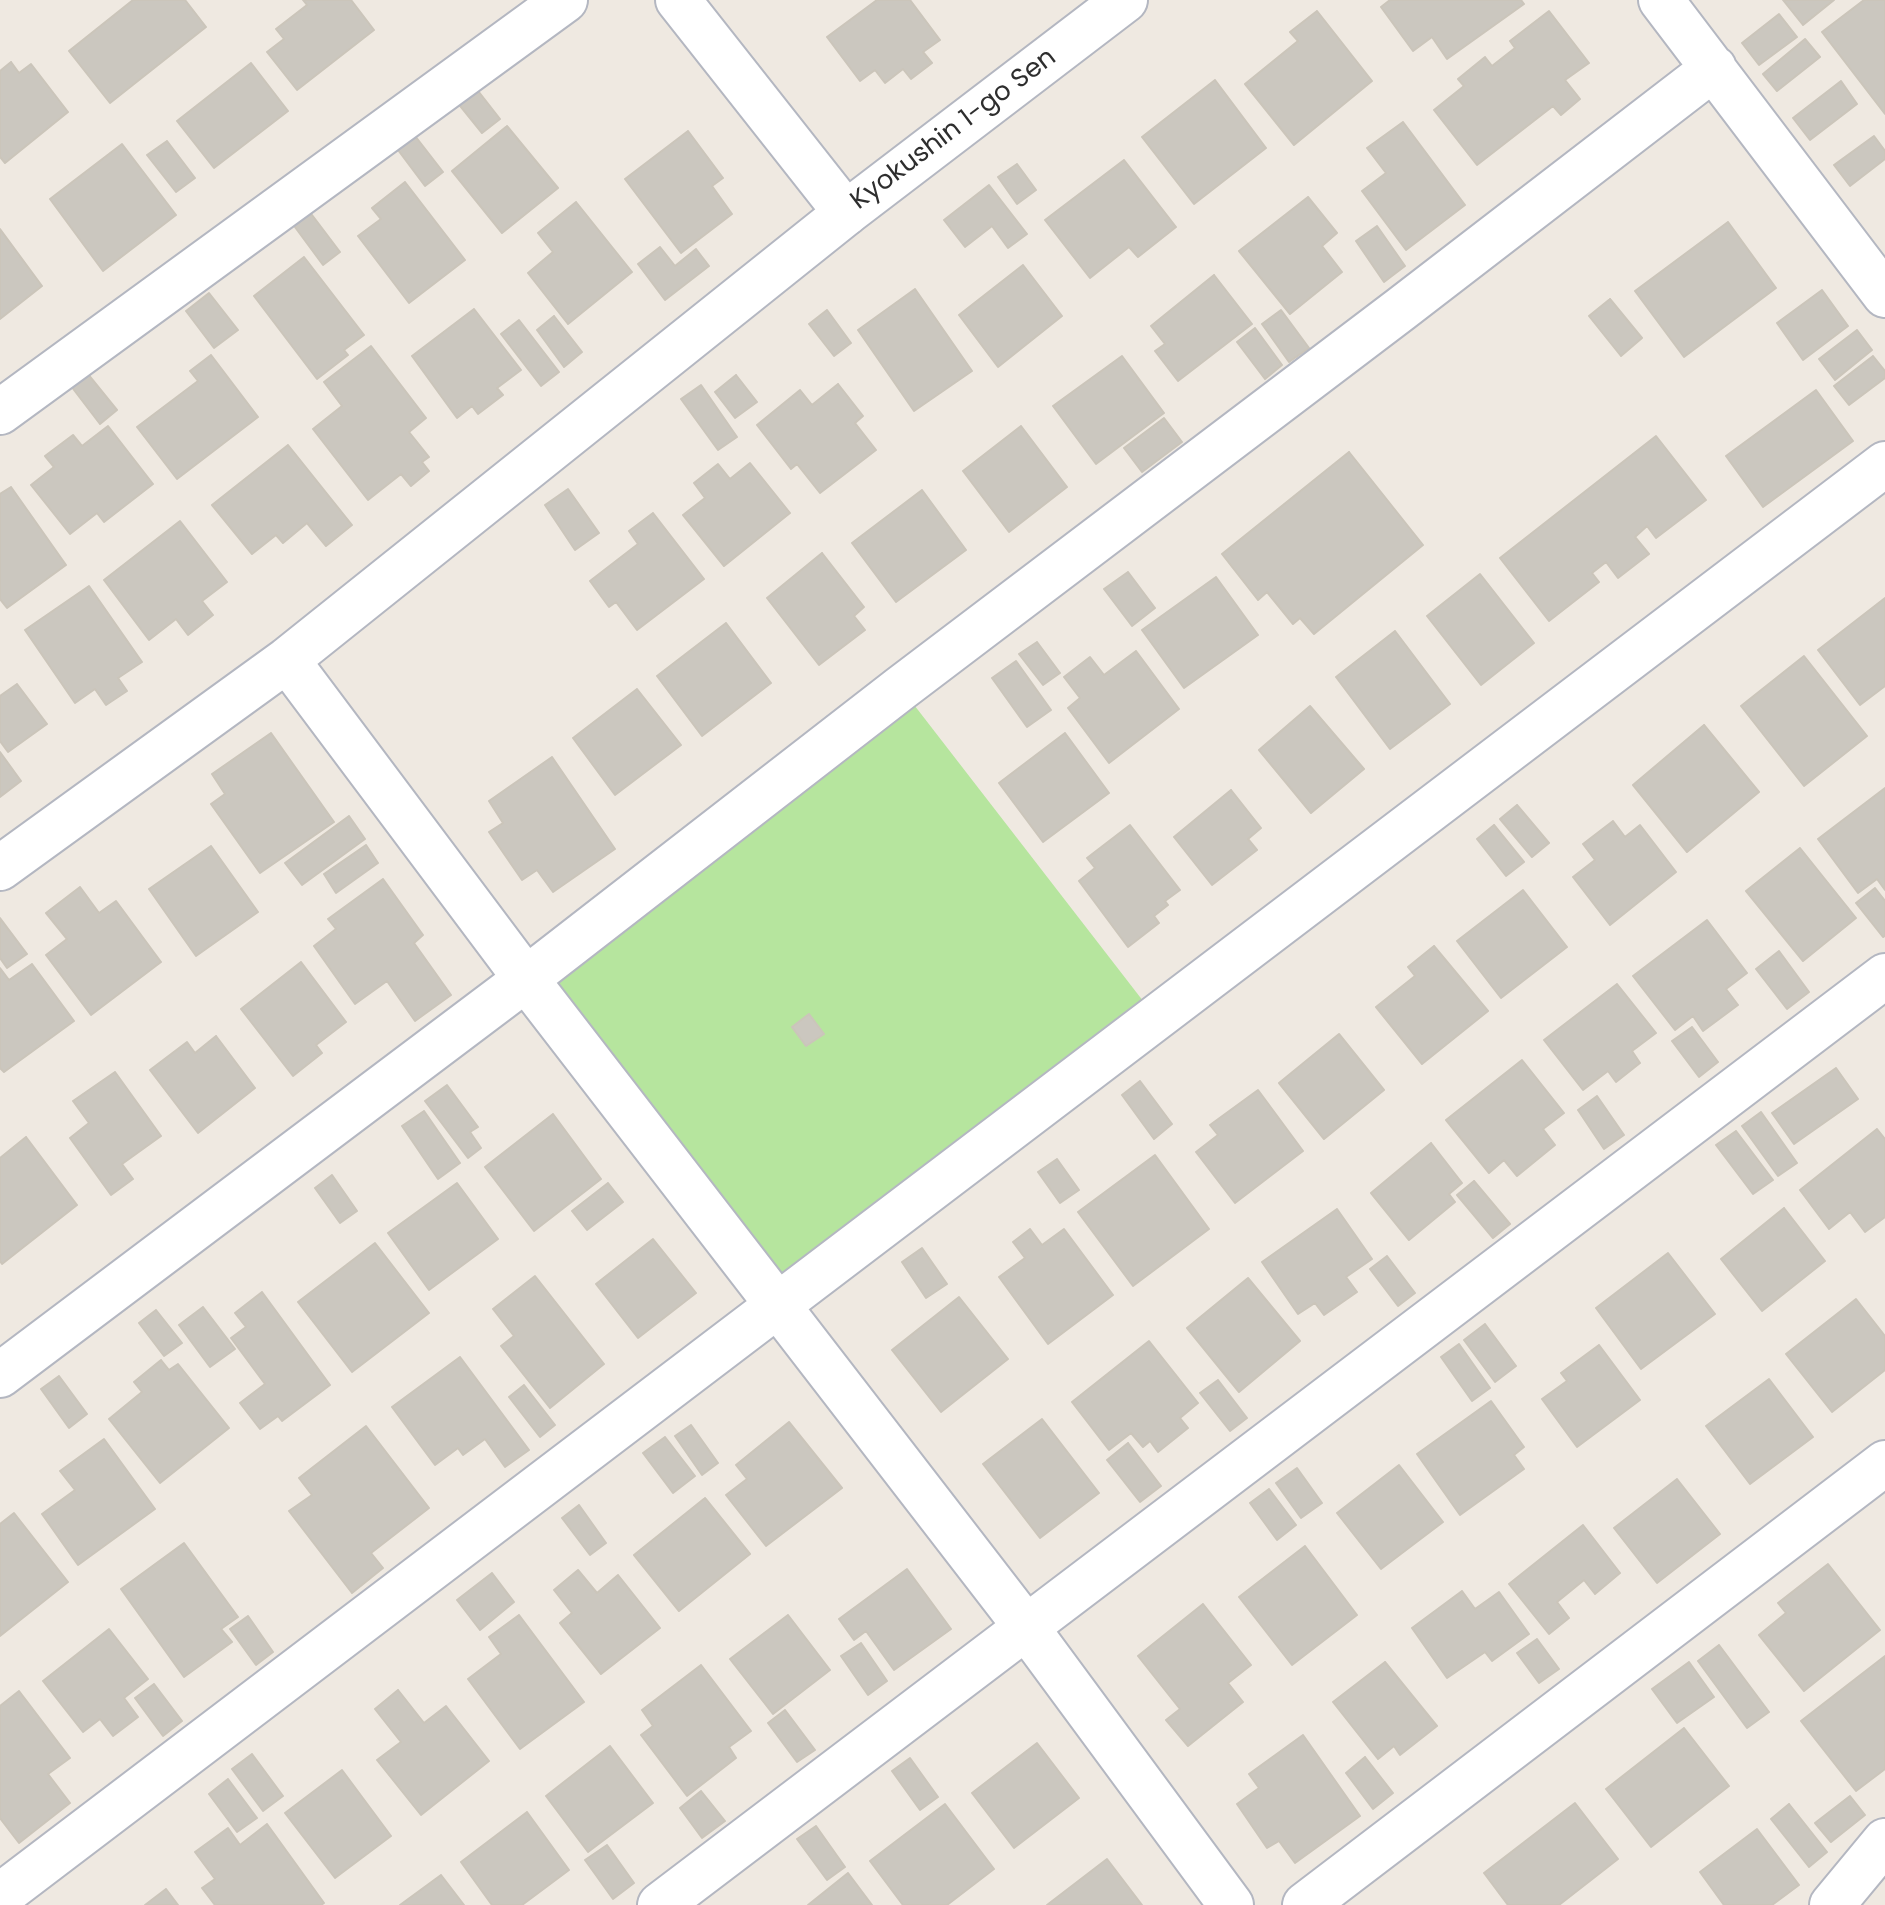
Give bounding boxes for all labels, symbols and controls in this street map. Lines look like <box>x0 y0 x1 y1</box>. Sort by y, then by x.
street label: Kyokushin 1-go Sen <box>845 43 1063 217</box>

